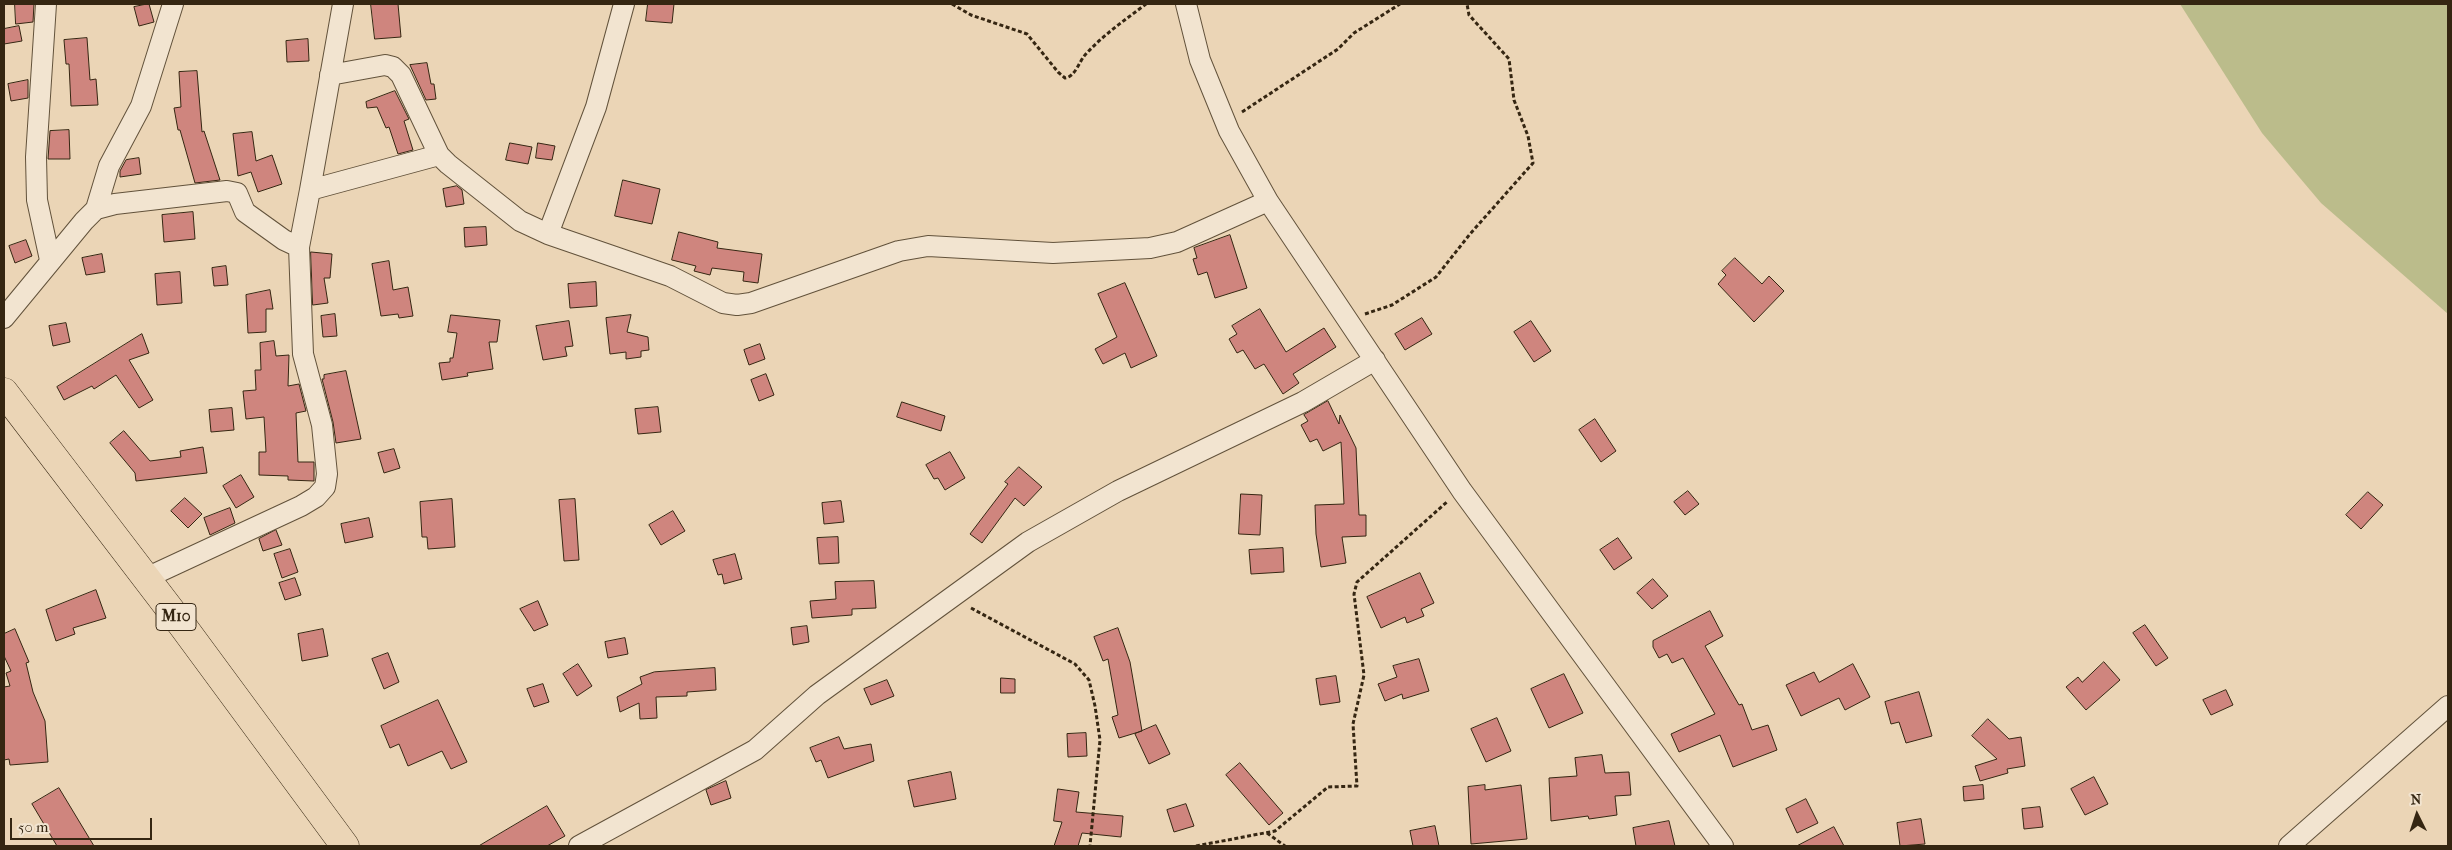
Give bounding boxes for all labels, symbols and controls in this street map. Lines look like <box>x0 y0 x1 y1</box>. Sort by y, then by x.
road number: M10 <box>156 604 196 630</box>
north arrow <box>2392 790 2442 840</box>
text: N <box>2410 791 2422 808</box>
scale bar <box>12 808 155 840</box>
text: 50 m <box>18 818 48 836</box>

